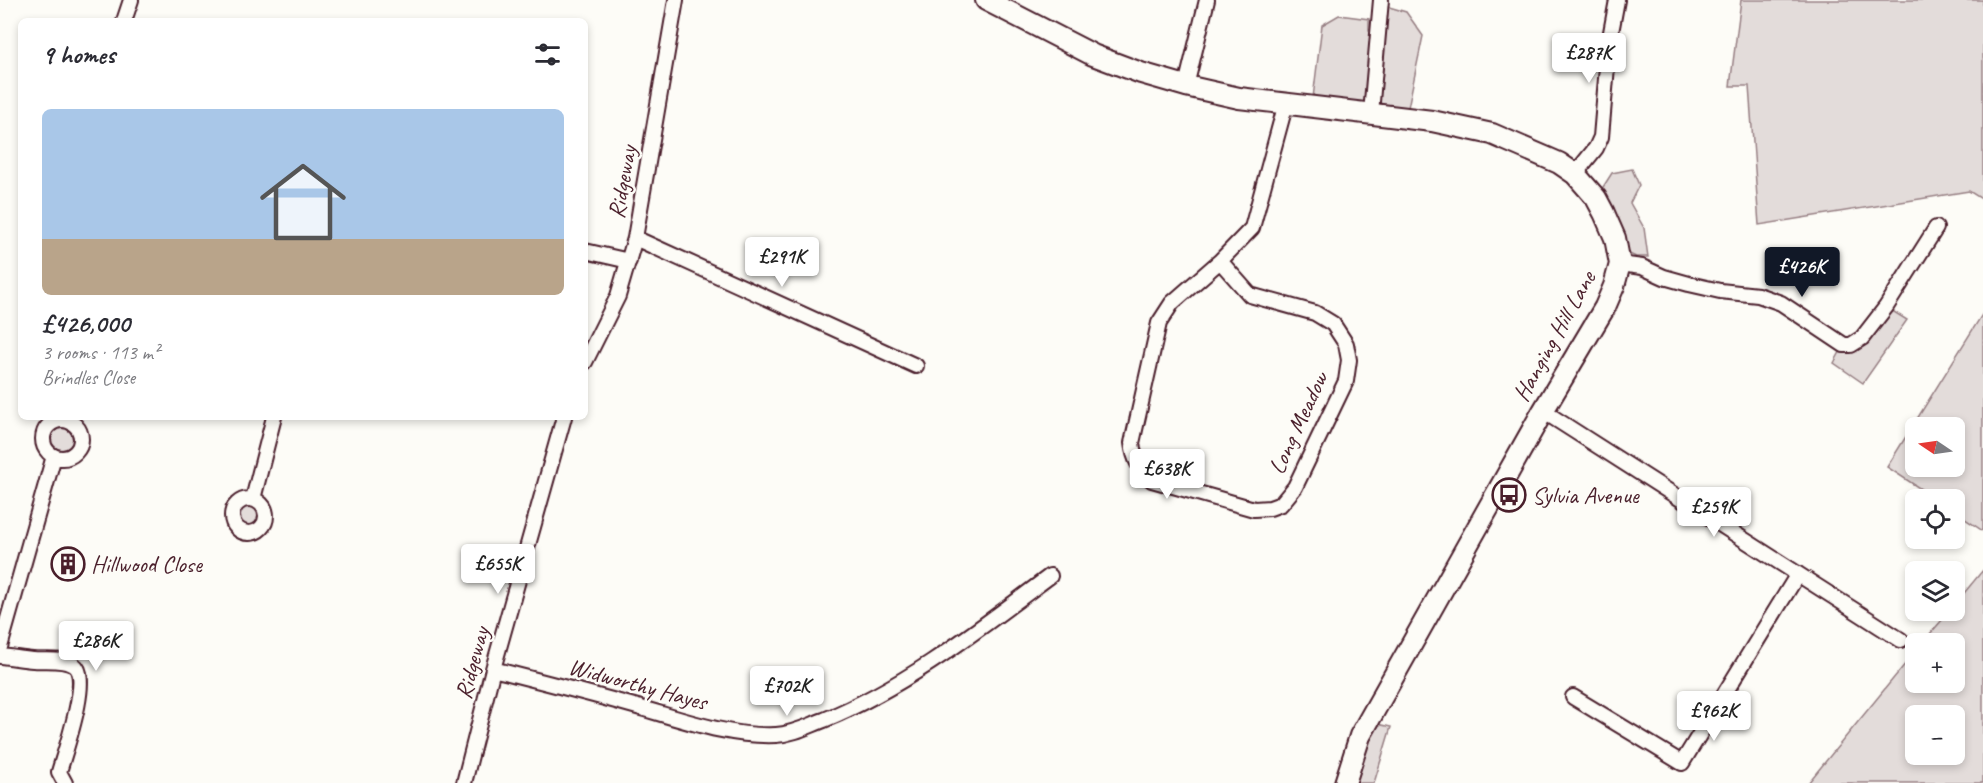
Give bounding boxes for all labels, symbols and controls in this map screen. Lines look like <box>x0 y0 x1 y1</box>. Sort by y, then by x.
pin: £287K <box>1547 33 1631 84</box>
text: 9 homes <box>42 38 115 71</box>
icon: filters <box>531 38 564 71</box>
text: £287K <box>1566 40 1612 65</box>
street label: Ridgeway <box>601 141 643 221</box>
icon: home <box>249 148 357 256</box>
pin: £291K <box>740 237 824 288</box>
text: £291K <box>759 244 805 269</box>
pin: £426K <box>1760 247 1844 298</box>
text: £426K <box>1779 254 1825 279</box>
street label: Hanging Hill Lane <box>1506 264 1603 406</box>
text: £426,000 <box>42 307 130 340</box>
text: 3 rooms · 113 m² <box>42 340 159 365</box>
text: Brindles Close <box>42 365 135 390</box>
street label: Long Meadow <box>1261 366 1335 479</box>
north arrow <box>1905 417 1965 477</box>
map controls <box>1905 417 1965 765</box>
pin: £638K <box>1125 449 1209 500</box>
text: £638K <box>1144 456 1190 481</box>
bus stop icon: Sylvia Avenue <box>1491 477 1527 513</box>
place label: Sylvia Avenue <box>1532 480 1641 510</box>
pin: £259K <box>1672 487 1756 538</box>
button: locate <box>1905 489 1965 549</box>
text: £259K <box>1691 494 1737 519</box>
pin: £655K <box>456 544 540 595</box>
building icon: Hillwood Close <box>50 546 86 582</box>
place label: Hillwood Close <box>91 549 204 579</box>
text: £655K <box>475 551 521 576</box>
button: layers <box>1905 561 1965 621</box>
pin: £286K <box>54 621 138 672</box>
street label: Ridgeway <box>448 622 496 702</box>
text: £286K <box>73 628 119 653</box>
button: + <box>1905 633 1965 693</box>
street label: Widworthy Hayes <box>566 651 712 717</box>
pin: £702K <box>745 666 829 717</box>
text: £702K <box>764 673 810 698</box>
pin: £962K <box>1672 691 1756 742</box>
text: £962K <box>1691 698 1737 723</box>
button: − <box>1905 705 1965 765</box>

